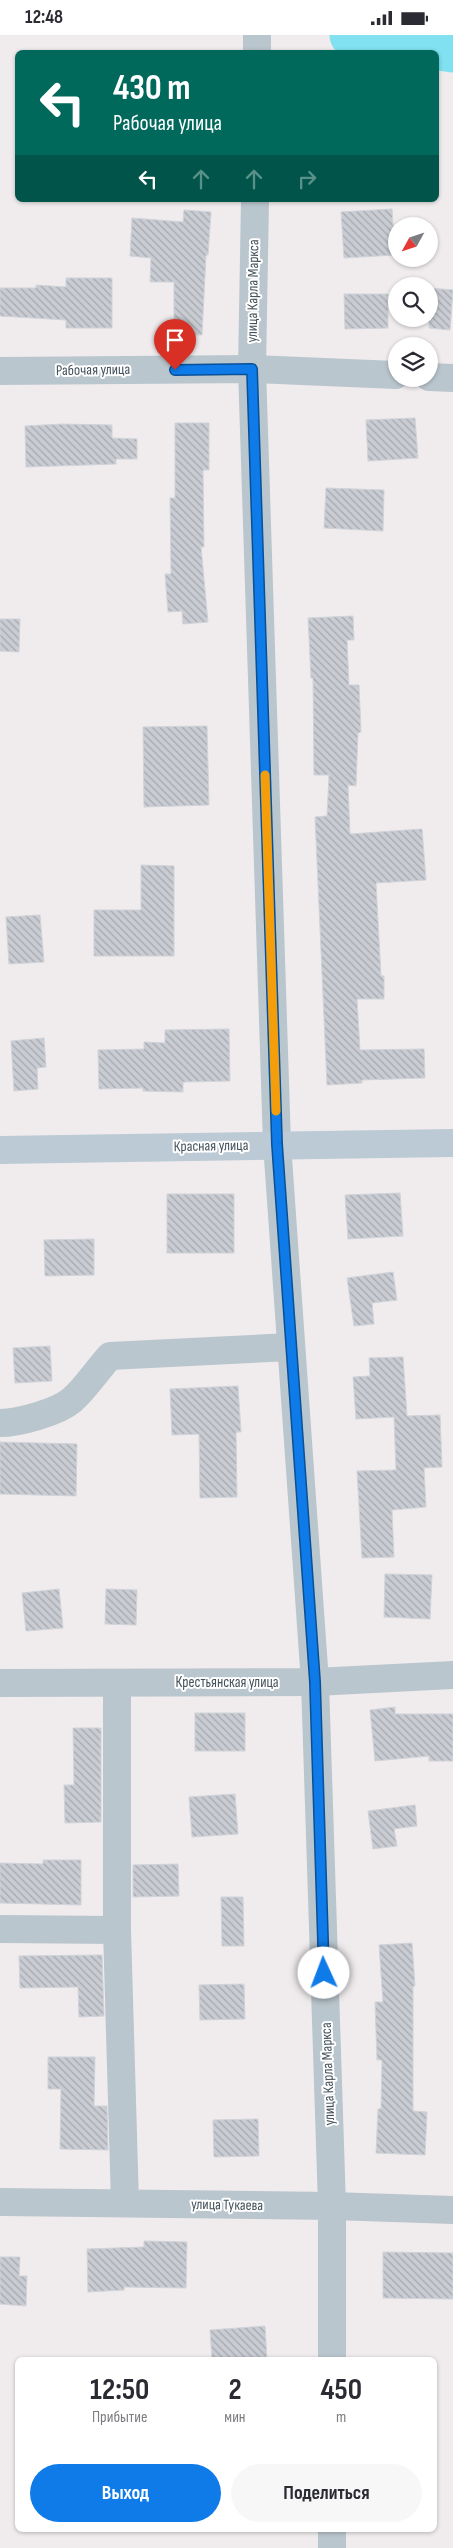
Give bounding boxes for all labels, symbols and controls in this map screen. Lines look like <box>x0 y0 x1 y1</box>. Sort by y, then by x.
text: 12:48 <box>25 6 63 29</box>
text: 430 m <box>113 67 190 110</box>
icon: left <box>30 70 95 135</box>
text: Рабочая улица <box>113 110 222 137</box>
icon: left <box>134 165 162 193</box>
icon: ahead <box>187 165 215 193</box>
icon: ahead <box>240 165 268 193</box>
icon: right <box>293 165 321 193</box>
north arrow <box>388 217 438 267</box>
map controls <box>388 217 438 387</box>
street label: улица Карла Маркса <box>243 239 263 343</box>
button: search <box>388 277 438 327</box>
pin <box>154 319 196 370</box>
icon: arrive <box>161 326 189 354</box>
button: layers <box>388 337 438 387</box>
street label: Рабочая улица <box>56 360 130 380</box>
street label: Красная улица <box>173 1136 249 1156</box>
street label: Крестьянская улица <box>175 1673 279 1692</box>
position arrow <box>297 1946 349 1998</box>
street label: улица Карла Маркса <box>317 2022 339 2126</box>
street label: улица Тукаева <box>191 2195 263 2215</box>
text: 12:50 <box>90 2372 149 2408</box>
text: 2 <box>228 2372 242 2408</box>
text: 450 <box>321 2372 362 2408</box>
text: Прибытие <box>92 2408 147 2427</box>
text: мин <box>224 2408 246 2427</box>
text: m <box>336 2408 346 2427</box>
button: Выход <box>30 2464 221 2522</box>
button: Поделиться <box>231 2464 422 2522</box>

